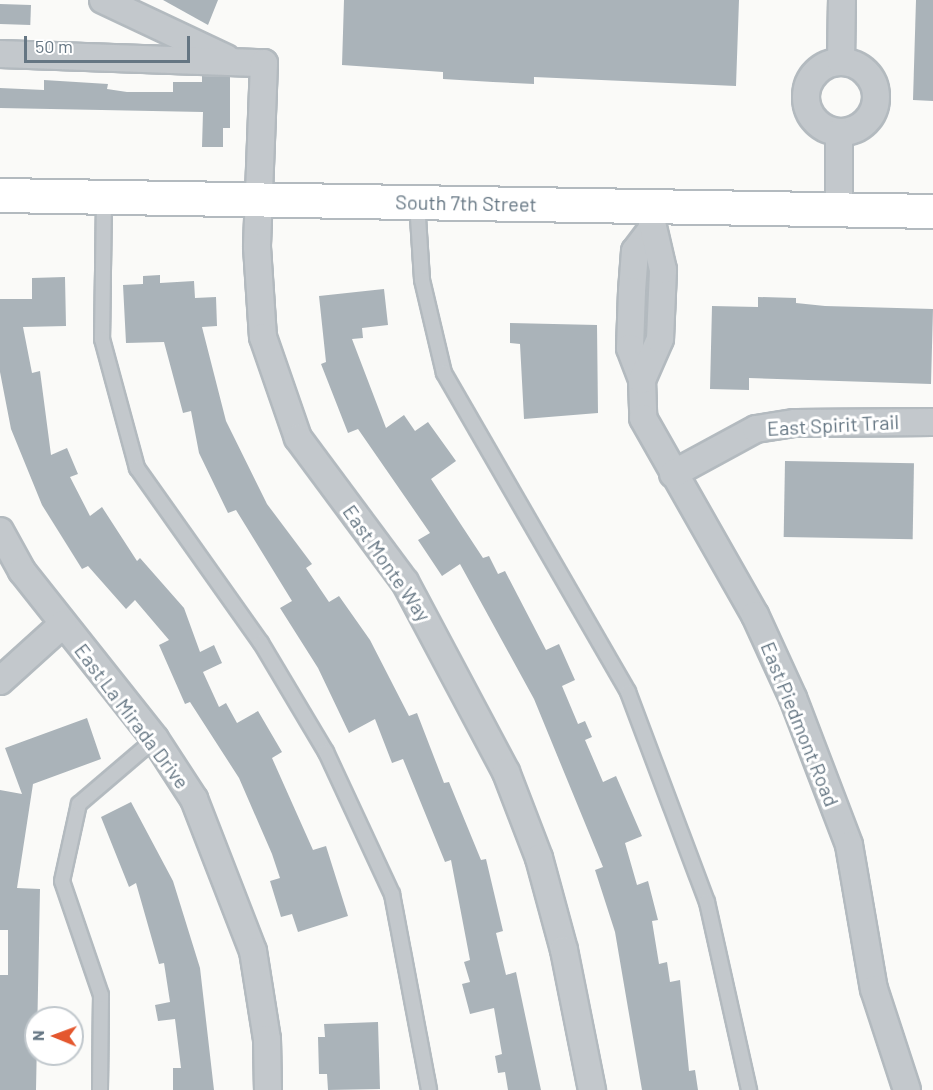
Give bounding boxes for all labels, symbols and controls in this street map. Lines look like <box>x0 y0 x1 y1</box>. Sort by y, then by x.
scale bar <box>27 24 194 62</box>
text: 50 m <box>35 35 73 57</box>
street label: South 7th Street <box>395 190 537 216</box>
street label: East Spirit Trail <box>766 410 900 440</box>
street label: East Monte Way <box>338 500 436 626</box>
street label: East Piedmont Road <box>756 638 844 810</box>
street label: East La Mirada Drive <box>70 639 194 793</box>
north arrow <box>24 1006 84 1066</box>
text: N <box>28 1030 47 1041</box>

